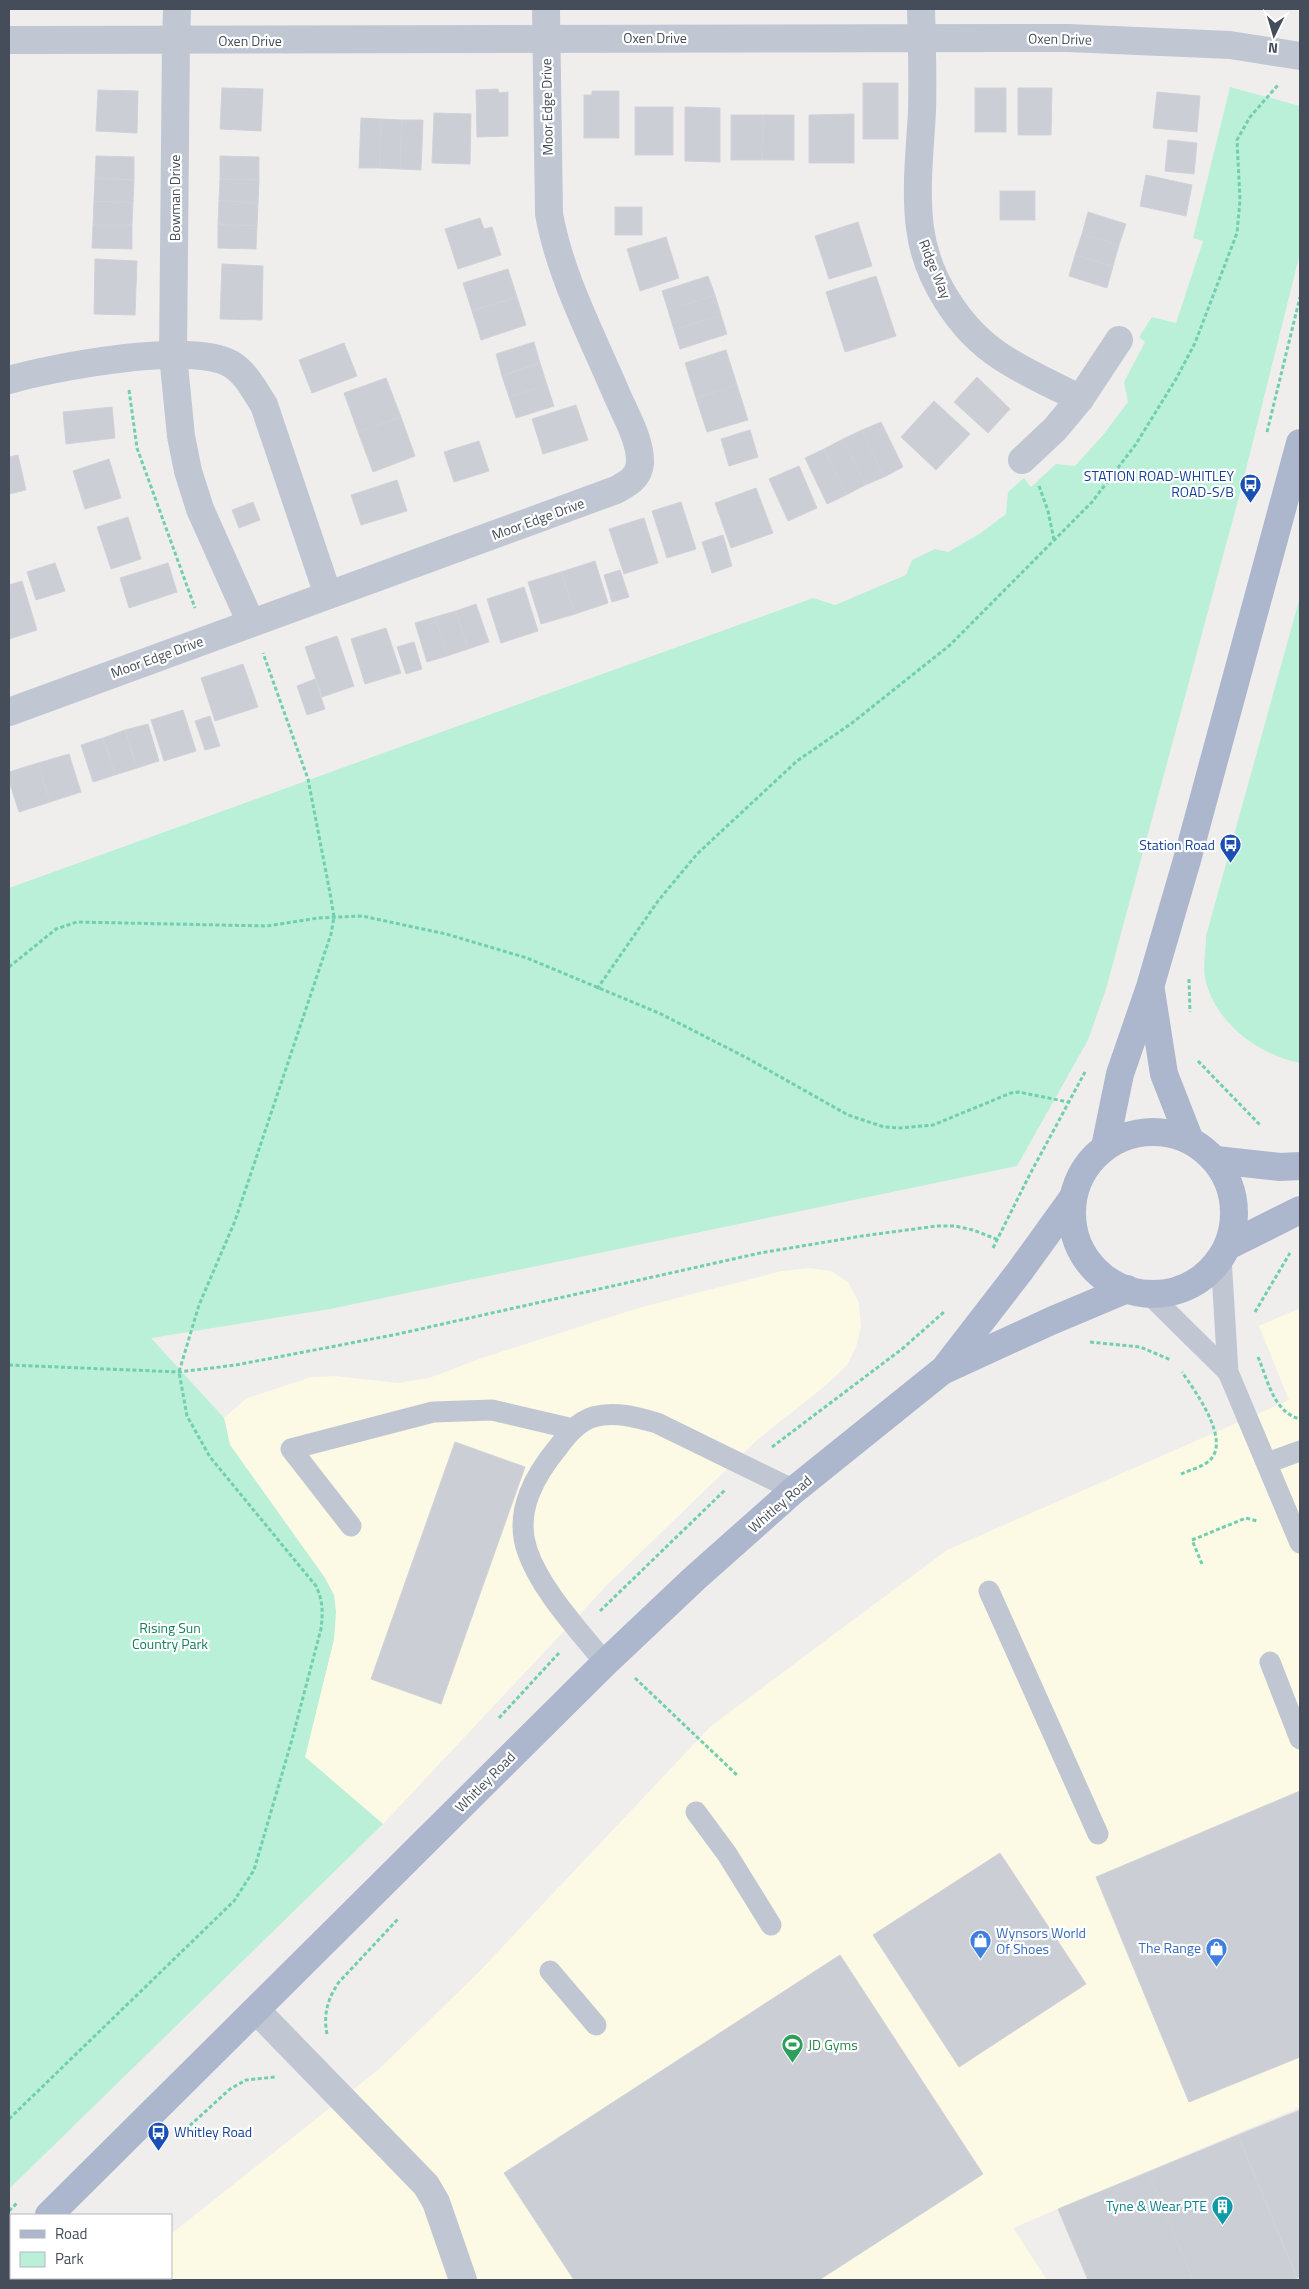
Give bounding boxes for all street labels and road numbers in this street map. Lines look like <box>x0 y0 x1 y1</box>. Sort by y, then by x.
street label: Oxen Drive <box>623 27 687 48</box>
street label: Oxen Drive <box>1028 27 1092 50</box>
street label: Oxen Drive <box>218 30 282 51</box>
street label: Moor Edge Drive <box>535 58 558 156</box>
street label: Bowman Drive <box>164 155 185 241</box>
street label: Ridge Way <box>914 236 957 302</box>
street label: Moor Edge Drive <box>488 492 587 545</box>
street label: Moor Edge Drive <box>107 630 206 683</box>
street label: Whitley Road <box>743 1470 816 1537</box>
street label: Whitley Road <box>450 1747 520 1817</box>

